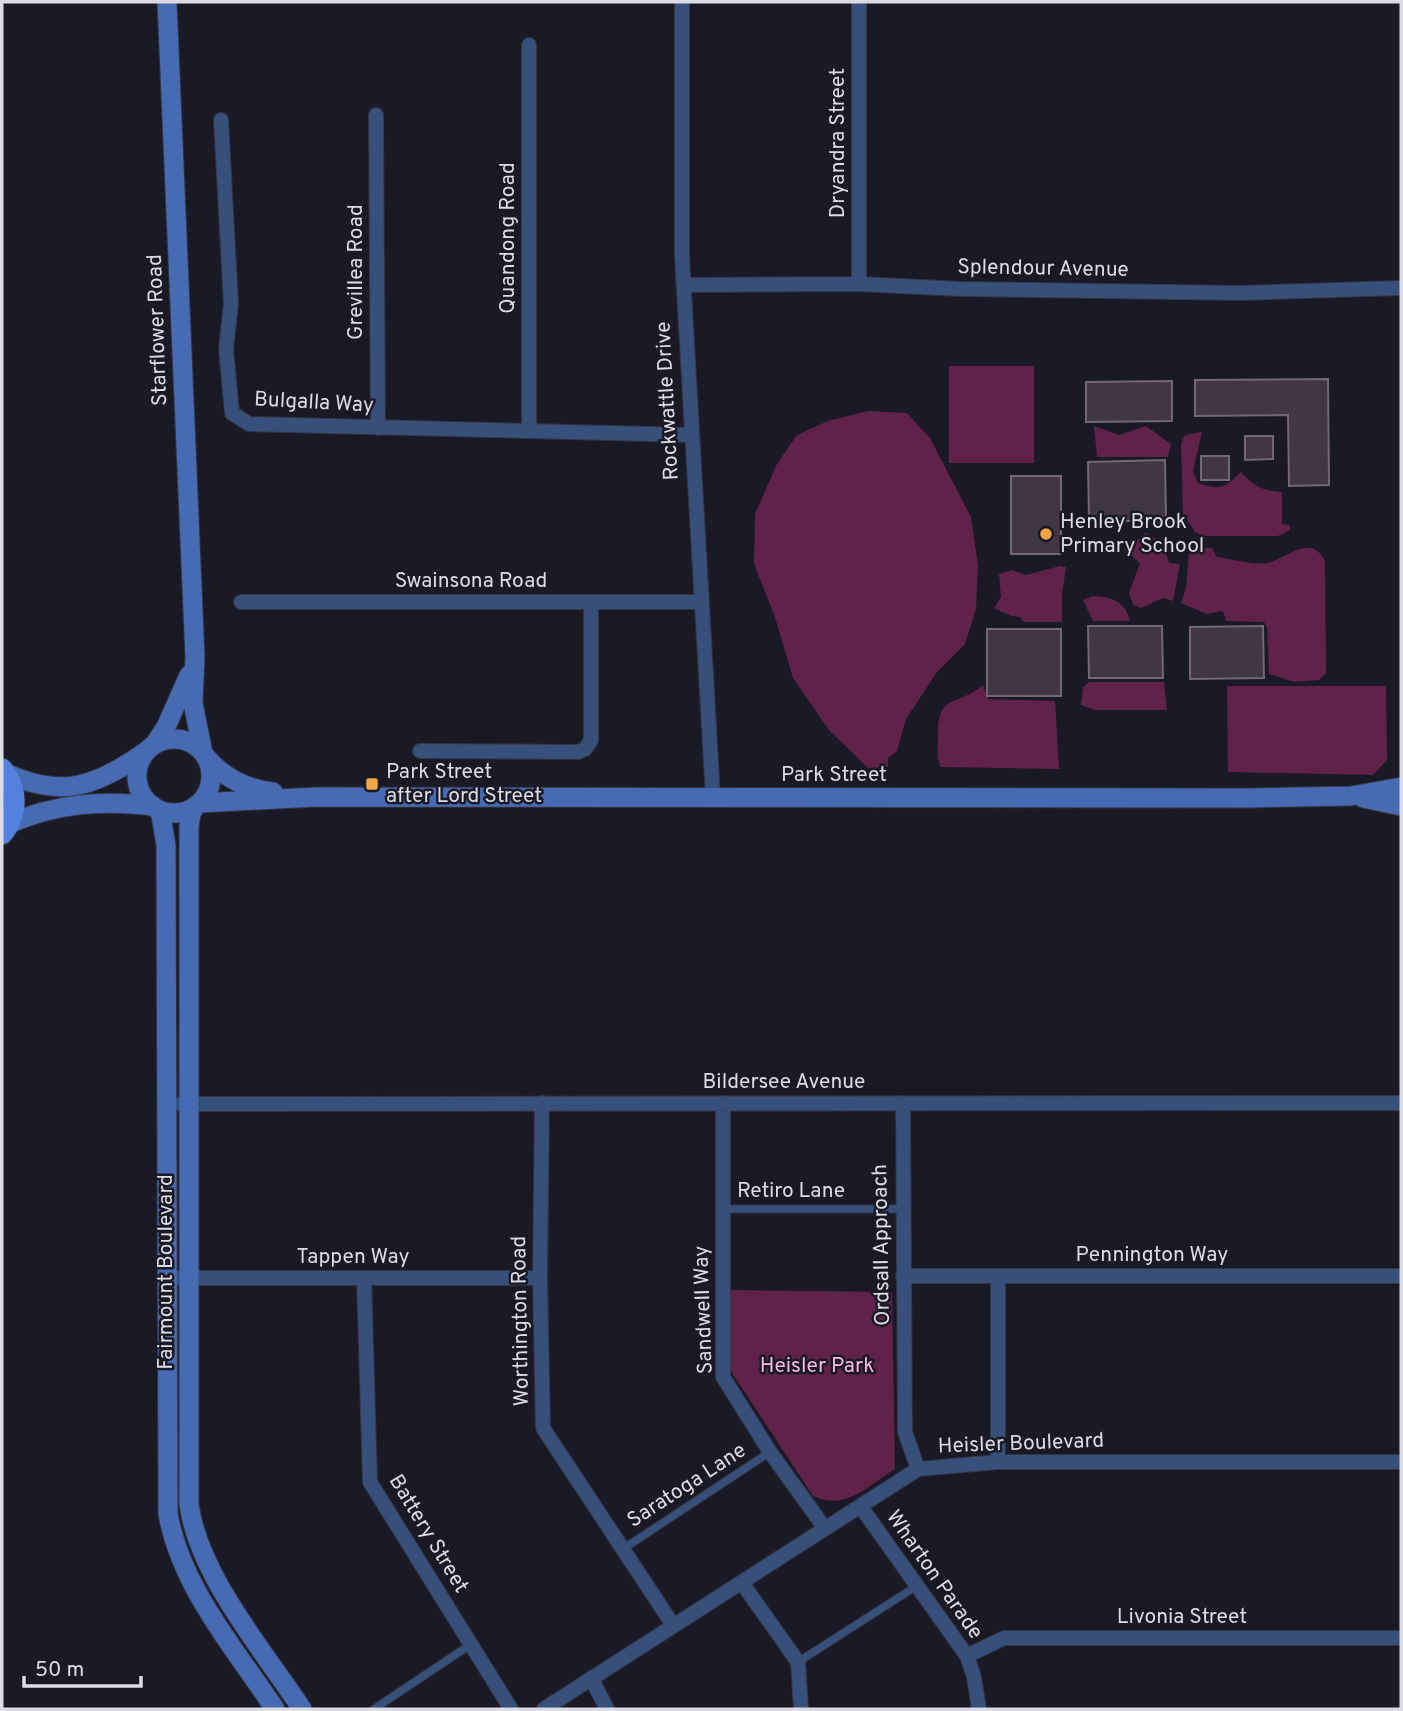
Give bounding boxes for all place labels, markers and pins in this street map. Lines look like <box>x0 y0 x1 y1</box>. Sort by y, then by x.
place label: Henley Brook Primary School <box>1060 509 1204 560</box>
marker: Henley Brook Primary School <box>1038 526 1054 542</box>
place label: Park Street after Lord Street <box>386 759 542 810</box>
marker: Park Street after Lord Street <box>364 776 380 792</box>

